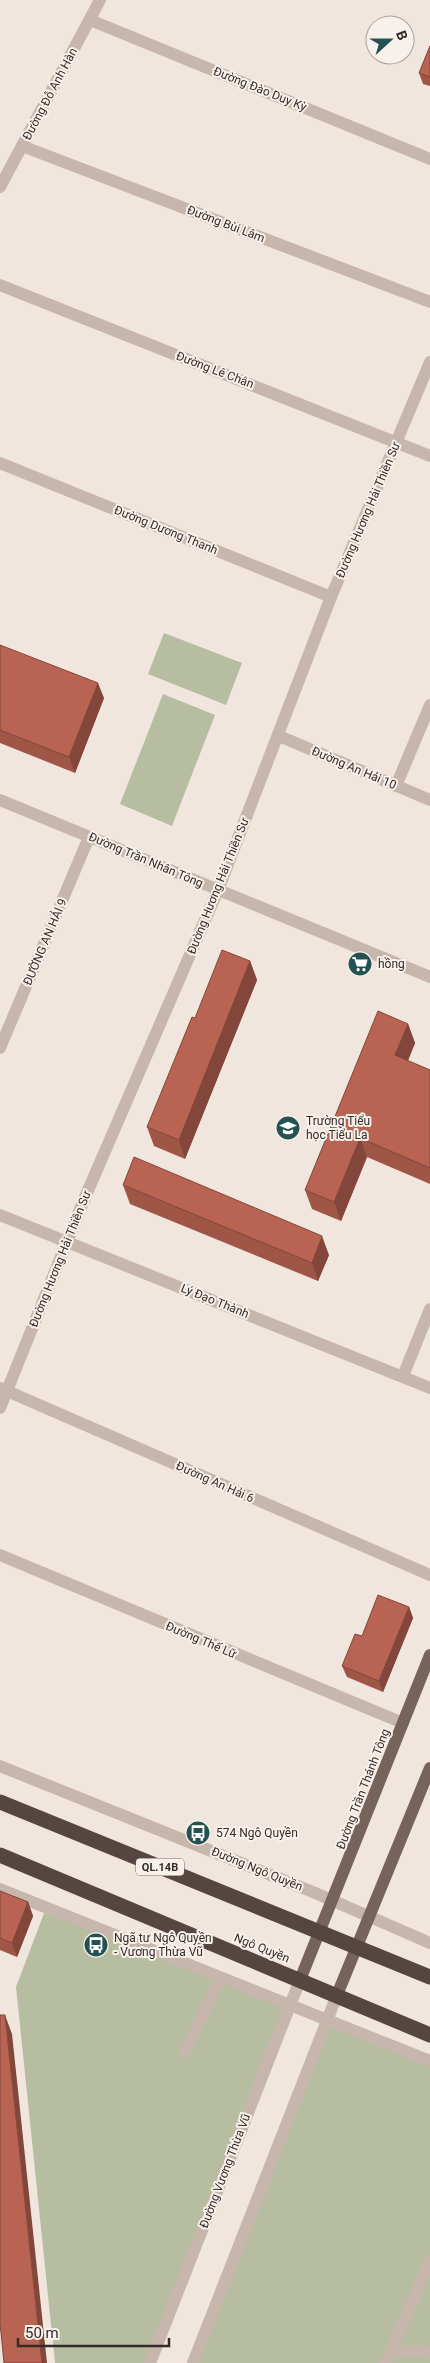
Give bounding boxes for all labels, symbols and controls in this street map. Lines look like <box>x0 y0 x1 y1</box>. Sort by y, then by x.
north arrow <box>365 15 415 65</box>
text: B <box>393 28 411 42</box>
street label: Đường Đỗ Anh Hàn <box>20 46 80 142</box>
street label: Đường Đào Duy Kỳ <box>211 64 309 114</box>
street label: Đường Bùi Lâm <box>185 203 267 245</box>
street label: Đường Lê Chân <box>174 349 256 391</box>
street label: Đường Hương Hải Thiền Sư <box>333 440 403 580</box>
street label: Đường Dương Thanh <box>112 503 220 557</box>
street label: Đường An Hải 10 <box>310 744 399 792</box>
street label: Đường Hương Hải Thiền Sư <box>184 815 252 956</box>
street label: Đường Trần Nhân Tông <box>87 830 205 890</box>
street label: ĐƯỜNG AN HẢl 9 <box>19 896 70 987</box>
supermarket icon: hồng <box>347 951 373 977</box>
place label: hồng <box>378 957 405 971</box>
place label: Trường Tiểu học Tiểu La <box>306 1114 370 1142</box>
school or university icon: Trường Tiểu học Tiểu La <box>275 1115 301 1141</box>
street label: Đường Hương Hải Thiền Sư <box>26 1188 94 1329</box>
street label: Lý Đạo Thành <box>179 1281 251 1321</box>
street label: Đường An Hải 6 <box>174 1459 256 1506</box>
street label: Đường Thế Lữ <box>164 1619 239 1661</box>
street label: Đường Trần Thánh Tông <box>334 1727 392 1851</box>
bus stop icon: 574 Ngô Quyền <box>185 1820 211 1846</box>
place label: 574 Ngô Quyền <box>216 1826 298 1840</box>
street label: Đường Ngô Quyền <box>209 1844 305 1894</box>
road number: QL.14B <box>136 1858 184 1875</box>
place label: Ngã tư Ngô Quyền - Vương Thừa Vũ <box>114 1931 212 1959</box>
street label: Ngô Quyền <box>232 1931 292 1965</box>
bus stop icon: Ngã tư Ngô Quyền - Vương Thừa Vũ <box>83 1932 109 1958</box>
street label: Đường Vương Thừa Vũ <box>197 2112 253 2230</box>
scale bar <box>18 2316 169 2348</box>
text: 50 m <box>25 2324 59 2342</box>

